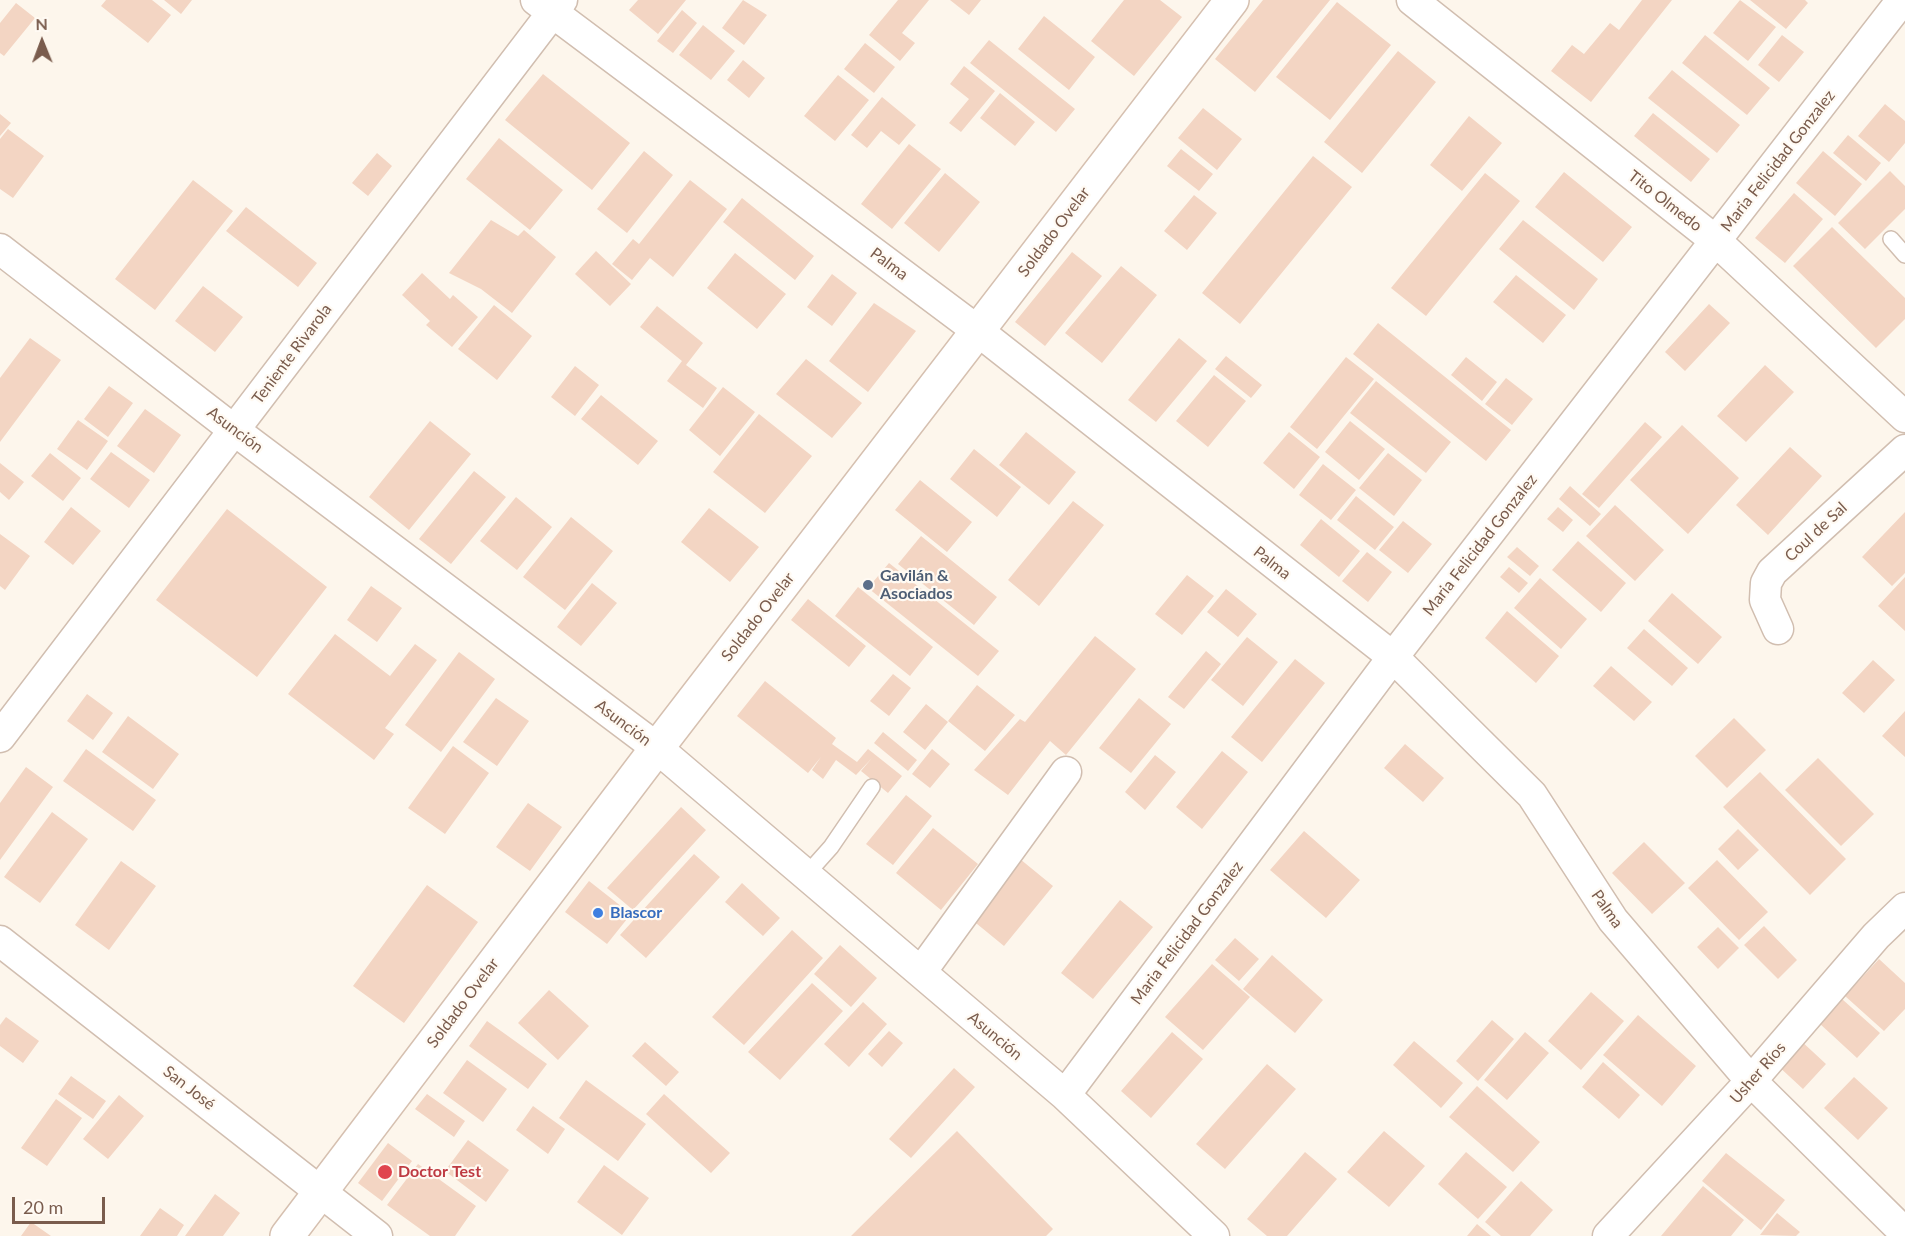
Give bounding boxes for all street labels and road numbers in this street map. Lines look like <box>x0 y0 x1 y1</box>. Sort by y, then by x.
street label: Maria Felicidad Gonzalez <box>1717 86 1839 236</box>
street label: Tito Olmedo <box>1624 166 1706 236</box>
street label: Soldado Ovelar <box>1014 183 1094 281</box>
street label: Palma <box>866 244 912 284</box>
street label: Teniente Rivarola <box>248 300 336 408</box>
street label: Asunción <box>203 403 267 457</box>
street label: Maria Felicidad Gonzalez <box>1419 470 1541 620</box>
street label: Coul de Sal <box>1781 498 1851 566</box>
street label: Palma <box>1249 542 1295 584</box>
street label: Soldado Ovelar <box>717 569 799 665</box>
street label: Asunción <box>591 696 655 750</box>
street label: Maria Felicidad Gonzalez <box>1127 858 1247 1008</box>
street label: Palma <box>1587 886 1627 932</box>
street label: Soldado Ovelar <box>423 954 503 1052</box>
street label: Asunción <box>964 1008 1026 1064</box>
street label: Usher Ríos <box>1726 1038 1790 1108</box>
street label: San José <box>159 1062 219 1114</box>

